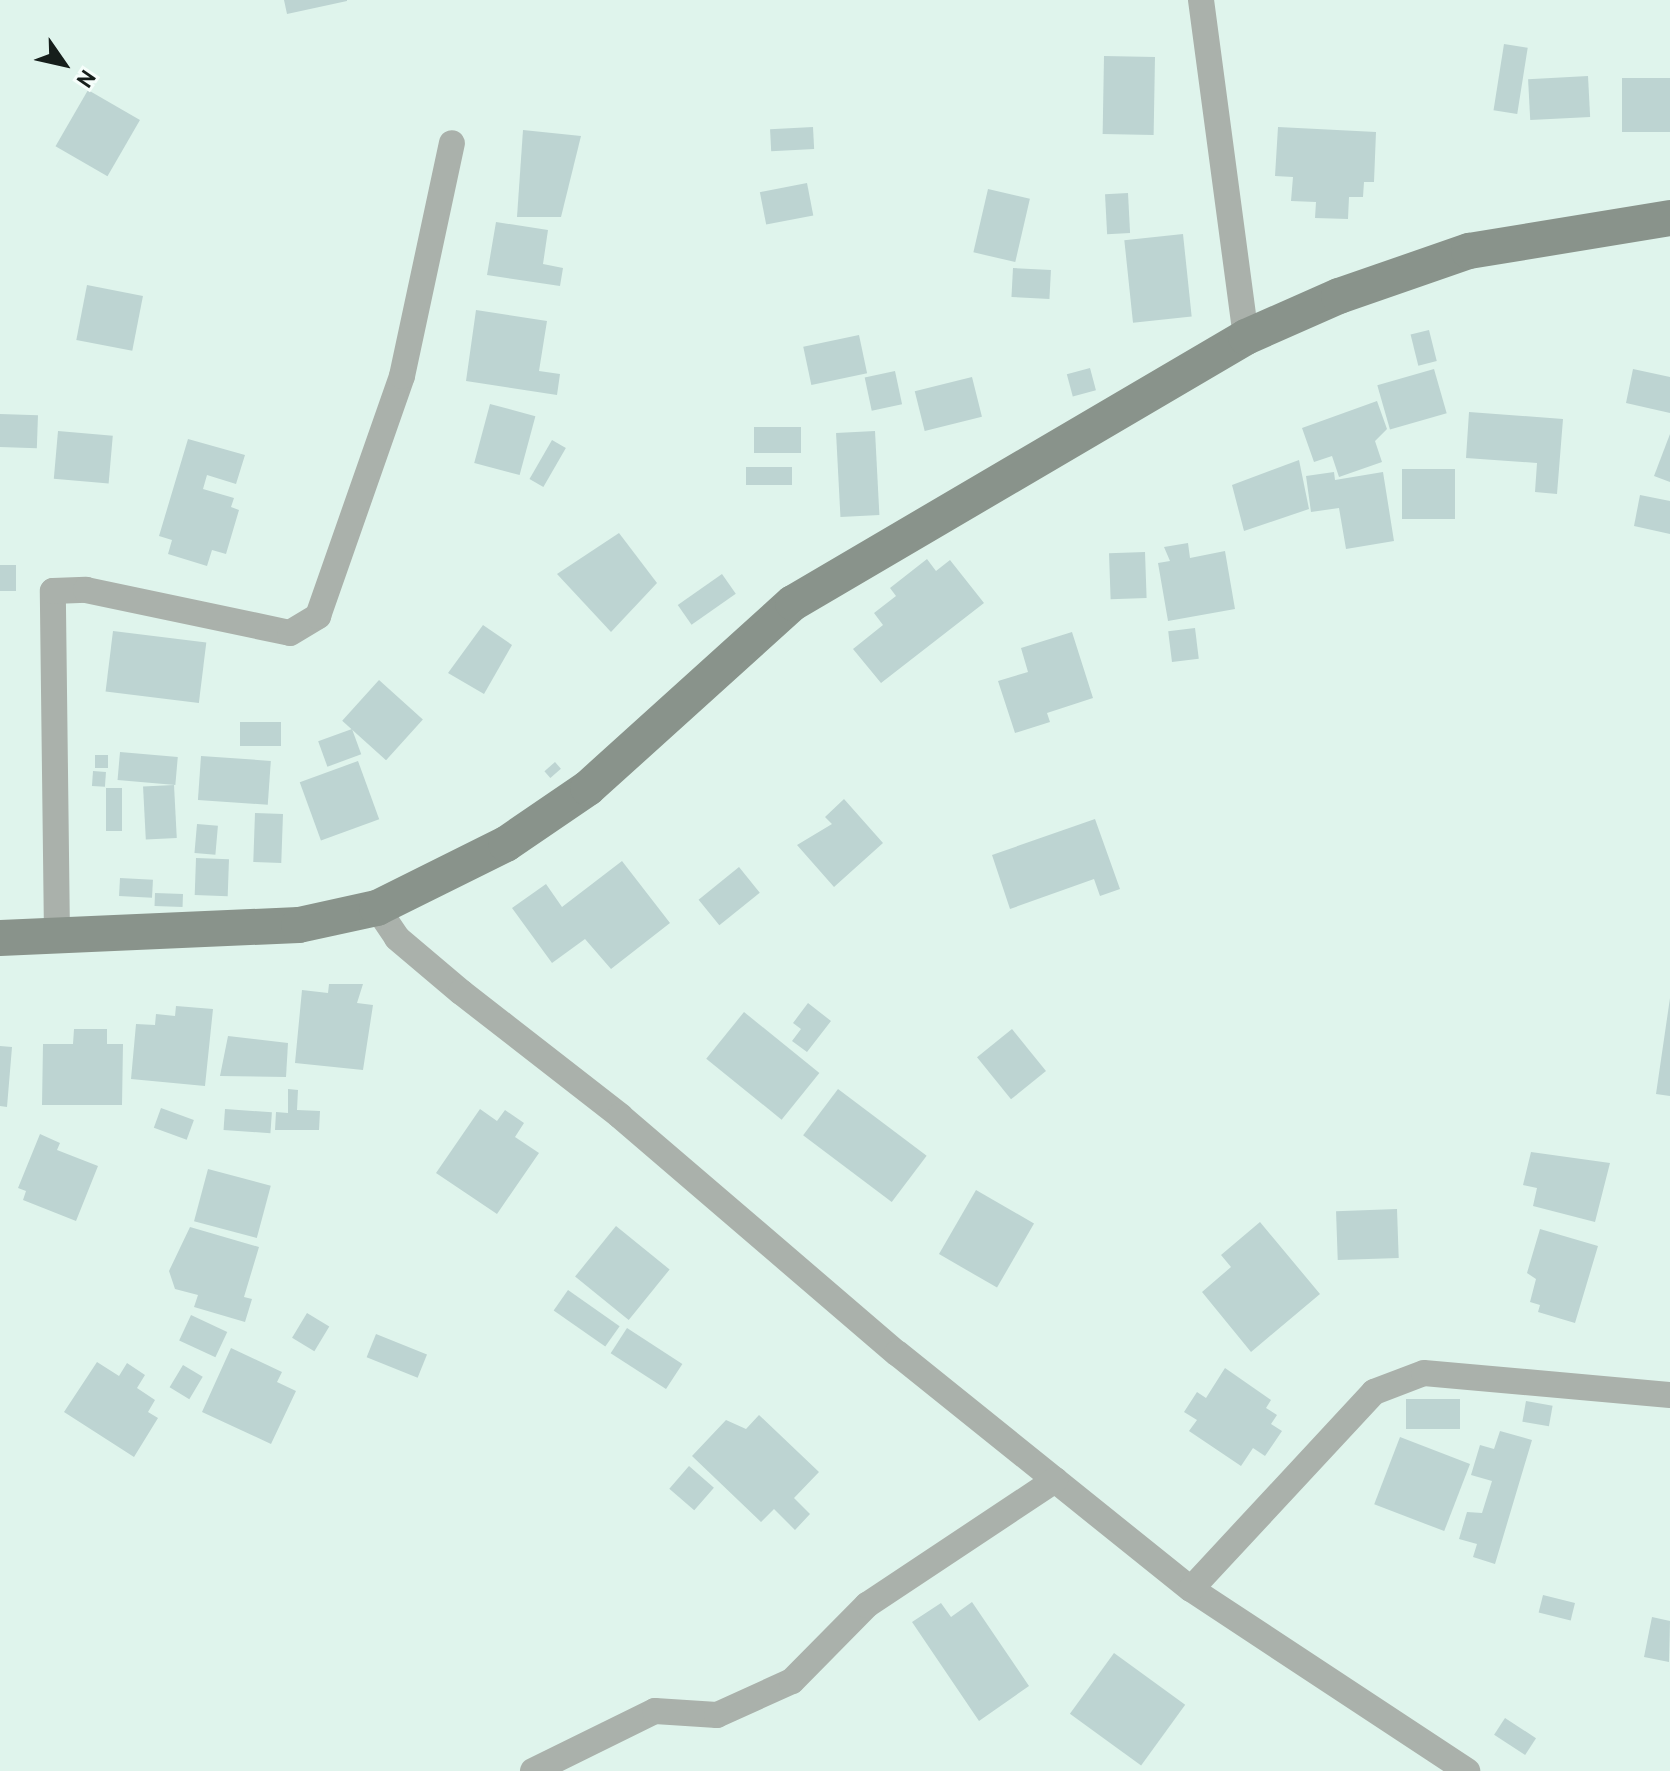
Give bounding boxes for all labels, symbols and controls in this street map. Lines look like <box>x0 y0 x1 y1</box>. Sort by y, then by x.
north arrow <box>24 24 104 104</box>
text: N <box>69 64 100 92</box>

